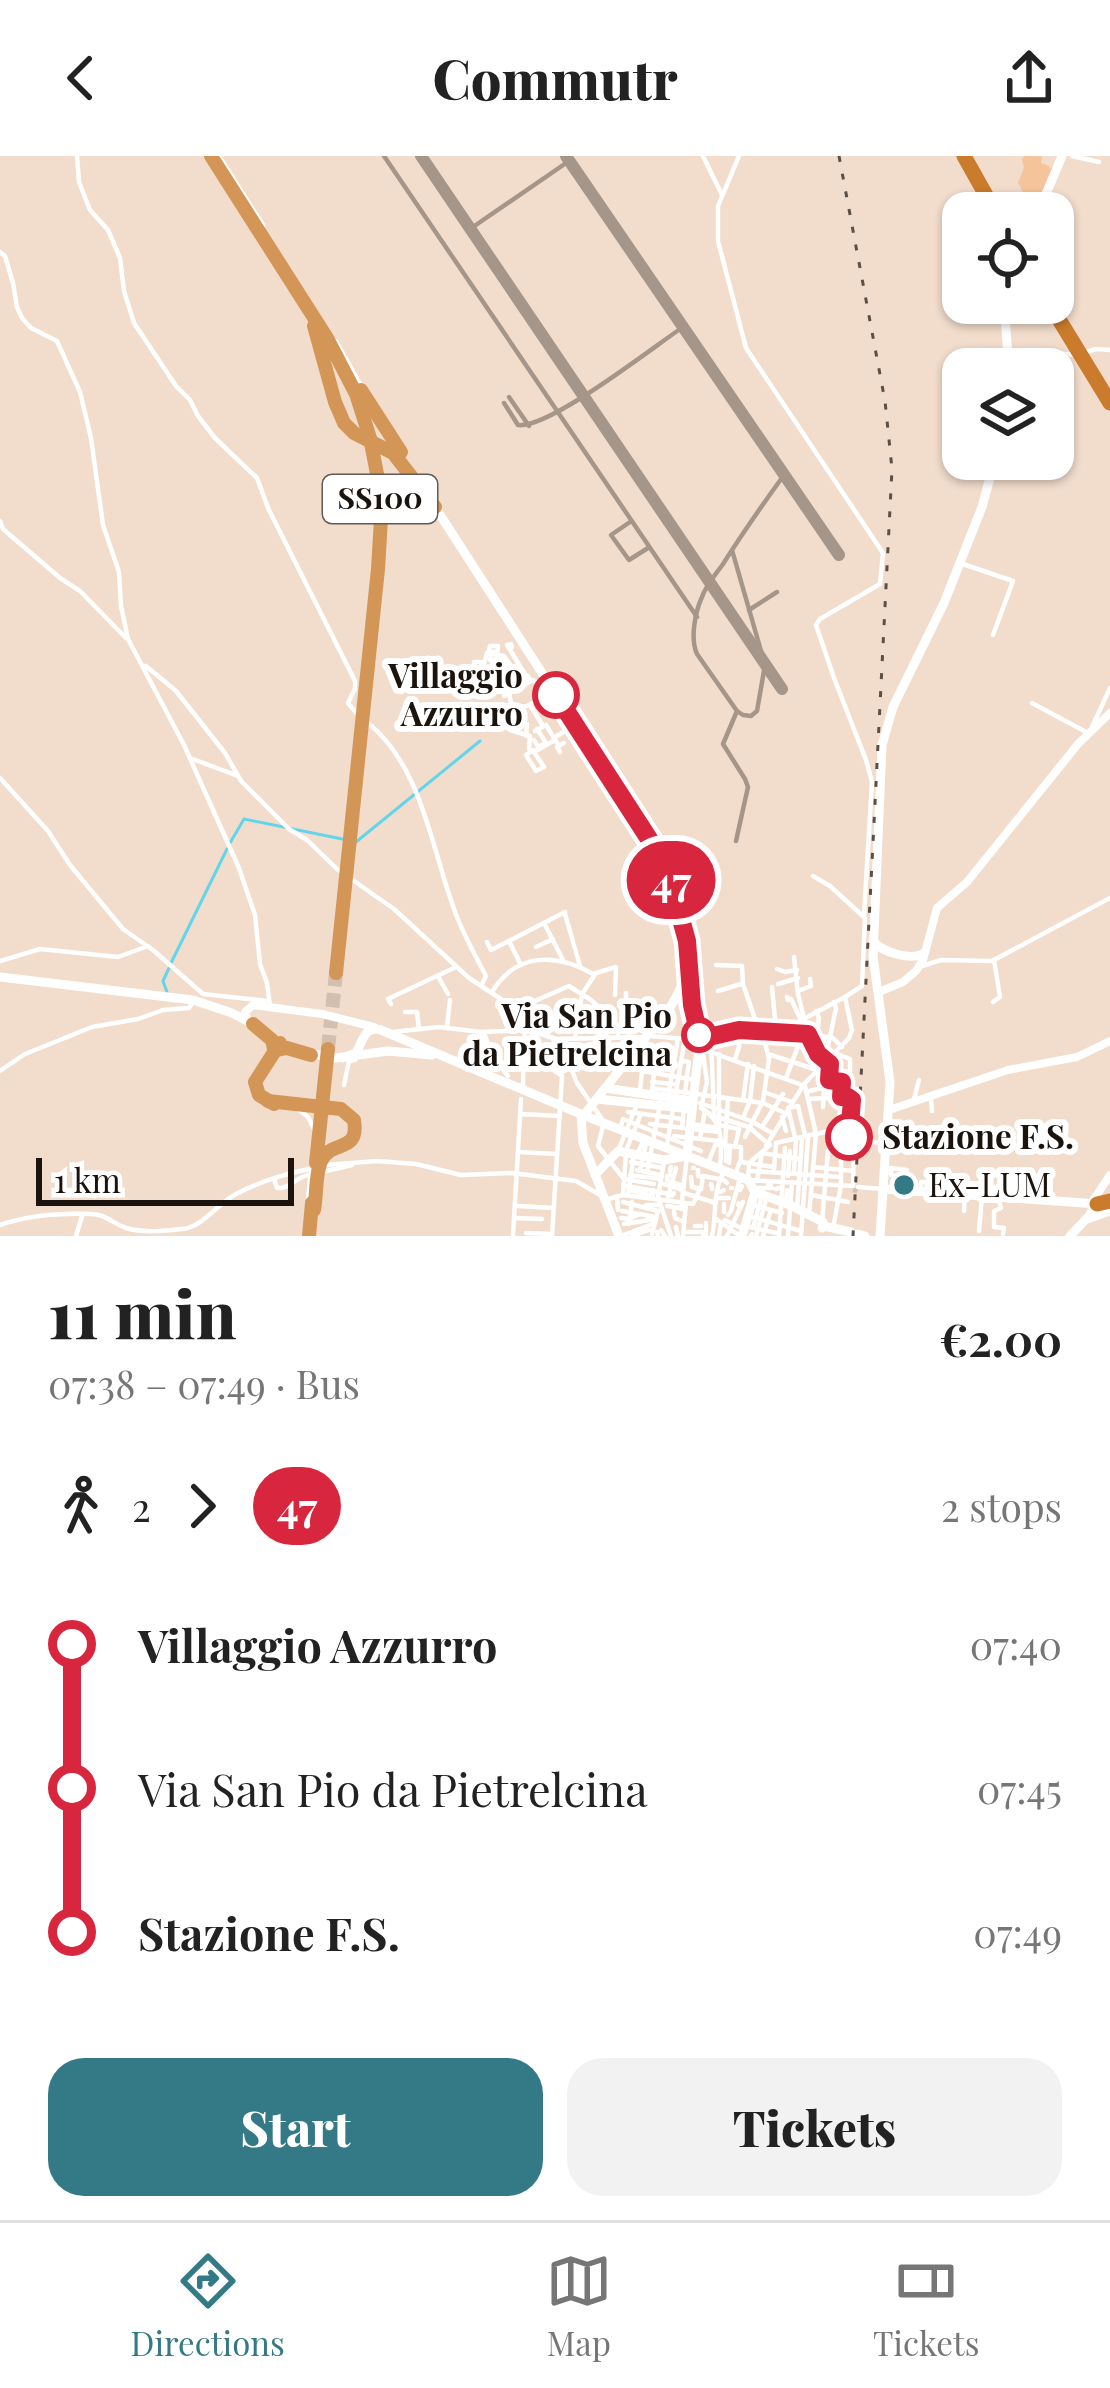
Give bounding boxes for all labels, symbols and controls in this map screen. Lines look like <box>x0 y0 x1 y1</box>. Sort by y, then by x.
text: Commutr <box>432 42 678 114</box>
icon: back <box>48 45 114 111</box>
icon: share <box>996 45 1062 111</box>
map controls <box>942 192 1074 480</box>
button: locate <box>942 192 1074 324</box>
button: layers <box>942 348 1074 480</box>
road number: SS100 <box>323 475 437 523</box>
place label: Villaggio Azzurro <box>387 652 523 734</box>
marker: Villaggio Azzurro <box>534 673 578 717</box>
line badge: 47 <box>617 841 725 919</box>
text: 47 <box>651 852 691 908</box>
place label: Via San Pio da Pietrelcina <box>462 992 672 1074</box>
marker: Via San Pio da Pietrelcina <box>683 1019 715 1051</box>
place label: Stazione F.S. <box>882 1113 1074 1157</box>
marker: Stazione F.S. <box>827 1115 871 1159</box>
scale bar <box>36 1152 294 1205</box>
text: 1 km <box>54 1157 121 1201</box>
place label: Ex-LUM <box>928 1161 1051 1205</box>
marker: Ex-LUM <box>891 1172 917 1198</box>
text: 11 min <box>48 1268 237 1356</box>
text: €2.00 <box>940 1308 1062 1368</box>
text: 07:38 – 07:49 · Bus <box>48 1357 360 1409</box>
icon: walk <box>48 1473 114 1539</box>
icon: forward <box>169 1473 235 1539</box>
text: 47 <box>277 1478 317 1534</box>
text: 2 <box>132 1480 151 1532</box>
text: 2 stops <box>941 1480 1062 1532</box>
text: Villaggio Azzurro <box>138 1614 497 1674</box>
text: 07:40 <box>970 1618 1062 1670</box>
text: Via San Pio da Pietrelcina <box>138 1758 648 1818</box>
text: 07:45 <box>977 1762 1062 1814</box>
text: Stazione F.S. <box>138 1902 400 1962</box>
text: 07:49 <box>973 1906 1062 1958</box>
button: Start <box>48 2058 543 2196</box>
button: Tickets <box>567 2058 1062 2196</box>
tab: Directions <box>131 2248 285 2364</box>
tab: Map <box>546 2248 612 2364</box>
tab: Tickets <box>873 2248 979 2364</box>

